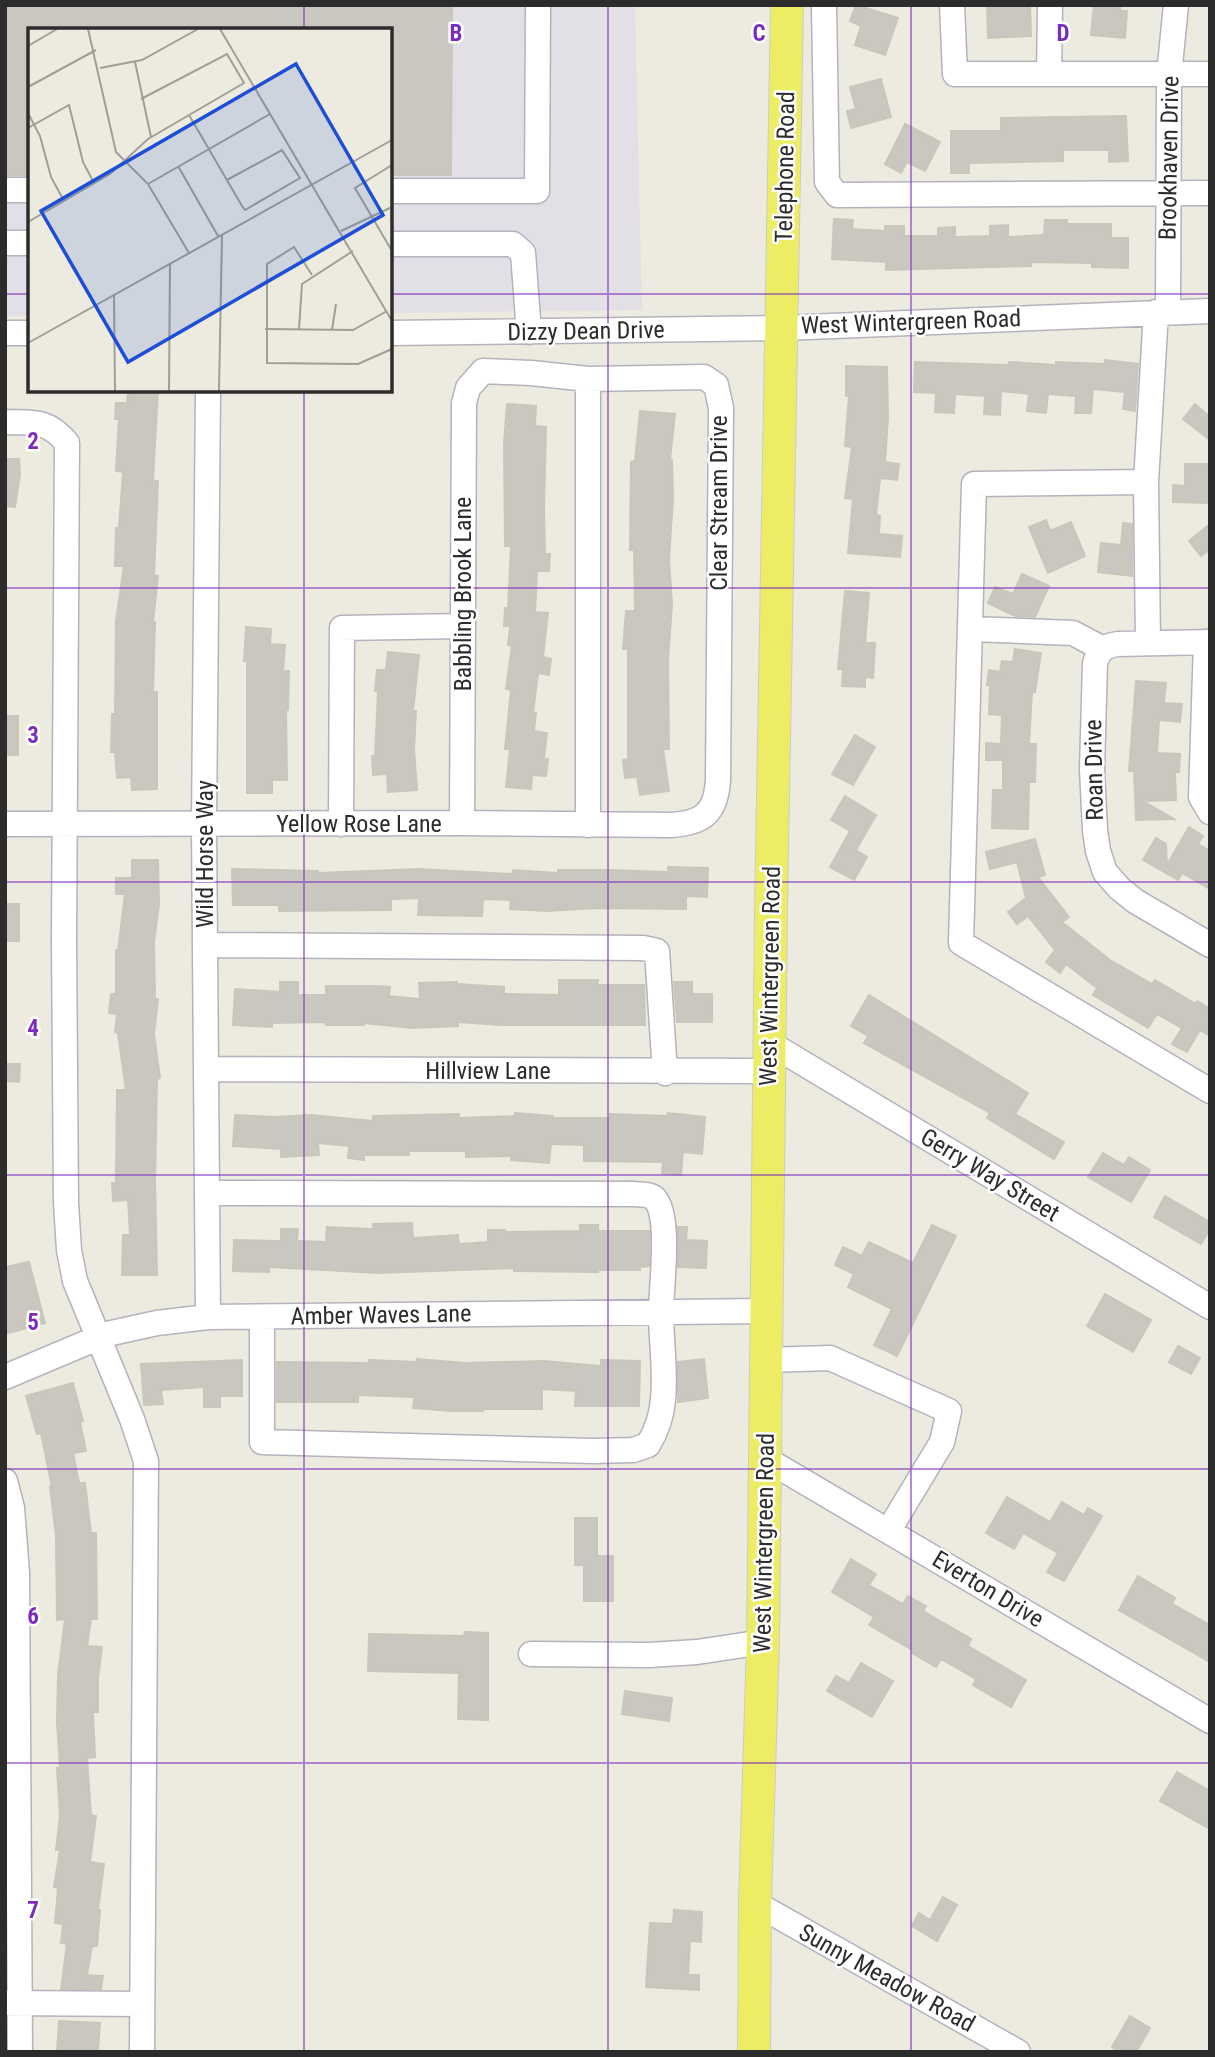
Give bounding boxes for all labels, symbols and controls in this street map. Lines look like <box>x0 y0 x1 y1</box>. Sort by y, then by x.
text: B <box>450 20 462 47</box>
text: C <box>752 20 766 47</box>
text: D <box>1057 20 1070 47</box>
inset map <box>28 28 392 392</box>
street label: Brookhaven Drive <box>1154 76 1184 240</box>
street label: Telephone Road <box>770 91 800 243</box>
street label: West Wintergreen Road <box>800 304 1022 340</box>
street label: Dizzy Dean Drive <box>507 316 665 346</box>
street label: Clear Stream Drive <box>705 415 733 591</box>
text: 2 <box>27 428 39 455</box>
street label: Babbling Brook Lane <box>449 497 477 691</box>
street label: Roan Drive <box>1079 719 1109 821</box>
text: 3 <box>27 722 39 749</box>
street label: Wild Horse Way <box>191 780 219 928</box>
street label: Yellow Rose Lane <box>276 810 442 838</box>
street label: West Wintergreen Road <box>754 866 786 1086</box>
text: 4 <box>27 1015 39 1042</box>
street label: Hillview Lane <box>425 1057 551 1085</box>
street label: Gerry Way Street <box>916 1123 1064 1227</box>
street label: Amber Waves Lane <box>290 1299 472 1331</box>
text: 5 <box>27 1309 39 1336</box>
street label: West Wintergreen Road <box>748 1433 780 1653</box>
street label: Everton Drive <box>927 1545 1049 1633</box>
text: 6 <box>27 1603 39 1630</box>
text: 7 <box>27 1897 39 1924</box>
street label: Sunny Meadow Road <box>794 1918 980 2038</box>

